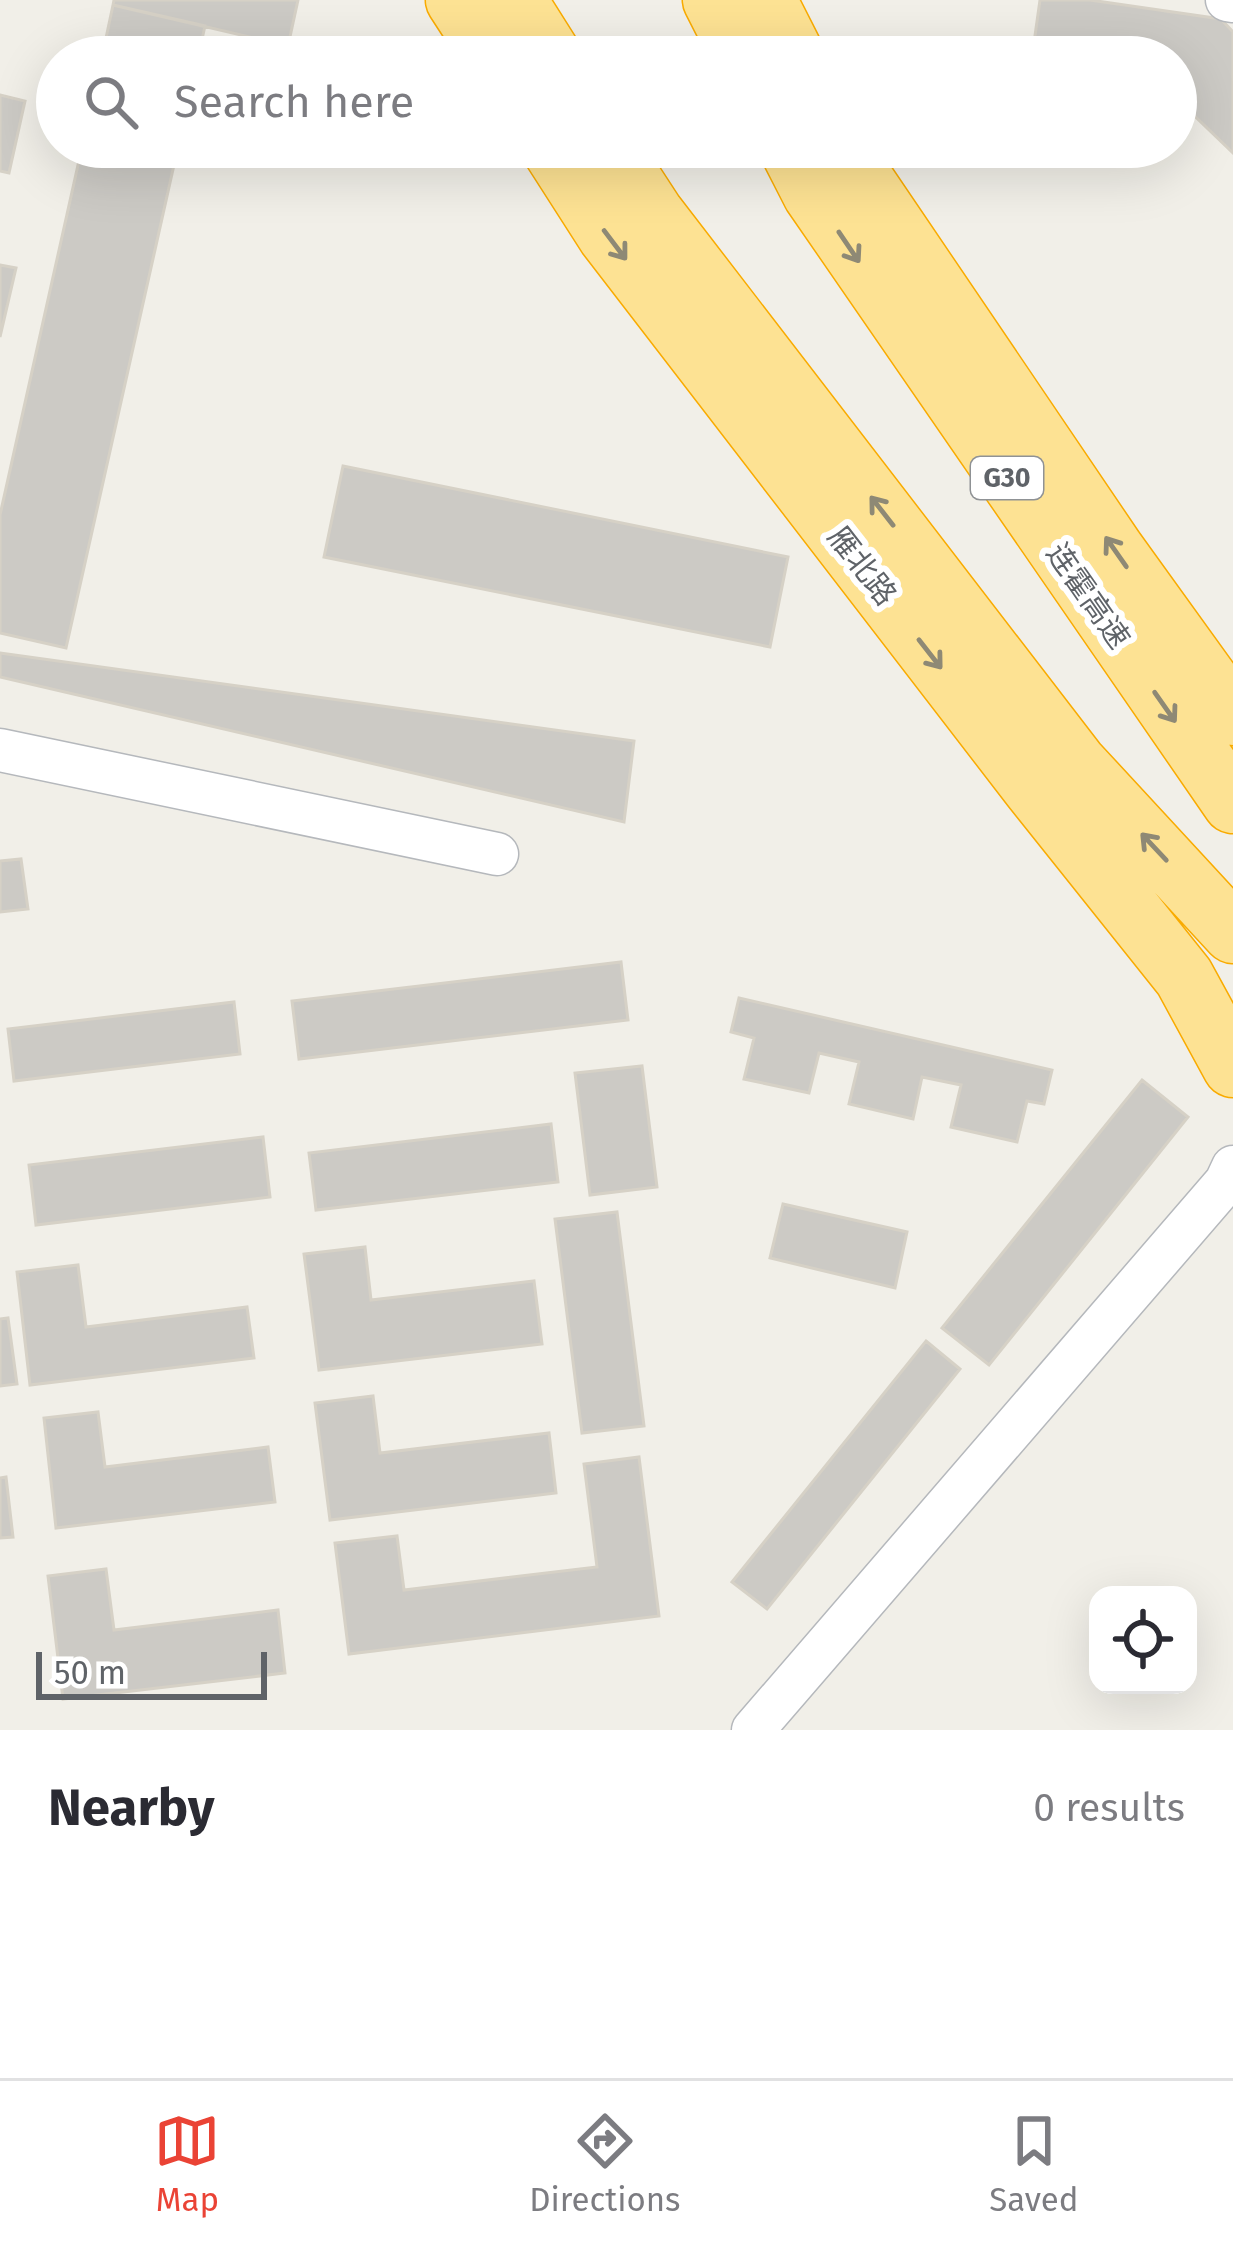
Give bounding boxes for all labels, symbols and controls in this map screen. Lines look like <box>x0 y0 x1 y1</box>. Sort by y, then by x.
search box <box>36 36 1197 168</box>
icon: search <box>78 69 144 135</box>
text: Search here <box>174 75 414 129</box>
one-way arrow <box>602 228 628 260</box>
one-way arrow <box>837 230 862 263</box>
road number: G30 <box>971 457 1043 499</box>
one-way arrow <box>870 496 896 528</box>
street label: 雁北路 <box>820 519 904 613</box>
one-way arrow <box>1104 535 1129 569</box>
street label: 连霍高速 <box>1039 537 1137 655</box>
one-way arrow <box>916 637 943 669</box>
one-way arrow <box>1152 690 1178 723</box>
one-way arrow <box>1140 833 1168 862</box>
map controls <box>1089 1586 1197 1694</box>
button: locate <box>1089 1586 1197 1694</box>
scale bar <box>36 1646 267 1699</box>
text: 50 m <box>54 1653 126 1693</box>
text: Nearby <box>48 1777 214 1839</box>
text: 0 results <box>1033 1785 1185 1831</box>
tab: Map <box>154 2108 220 2220</box>
tab: Directions <box>529 2108 681 2220</box>
tab: Saved <box>989 2108 1079 2220</box>

